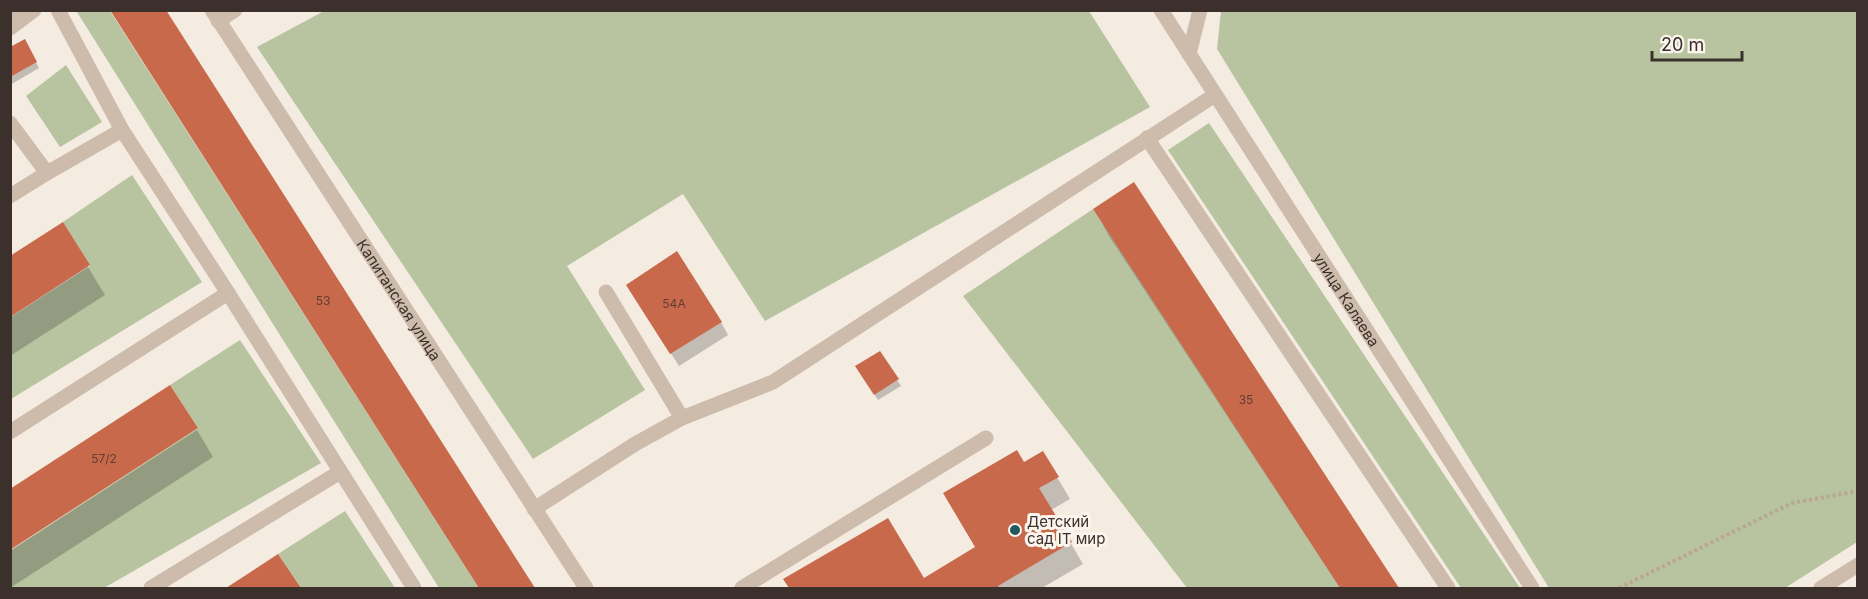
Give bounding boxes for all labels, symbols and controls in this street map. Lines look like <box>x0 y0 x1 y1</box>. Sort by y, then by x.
scale bar <box>1652 24 1742 62</box>
text: 20 m <box>1661 34 1704 55</box>
street label: Капитанская улица <box>353 235 446 364</box>
street label: улица Каляева <box>1310 249 1384 350</box>
house number: 53 <box>316 293 330 308</box>
house number: 54А <box>662 296 686 311</box>
house number: 35 <box>1239 392 1253 407</box>
house number: 57/2 <box>91 451 117 466</box>
place label: Детский сад IT мир <box>1027 512 1105 548</box>
marker: Детский сад IT мир <box>1008 523 1022 537</box>

